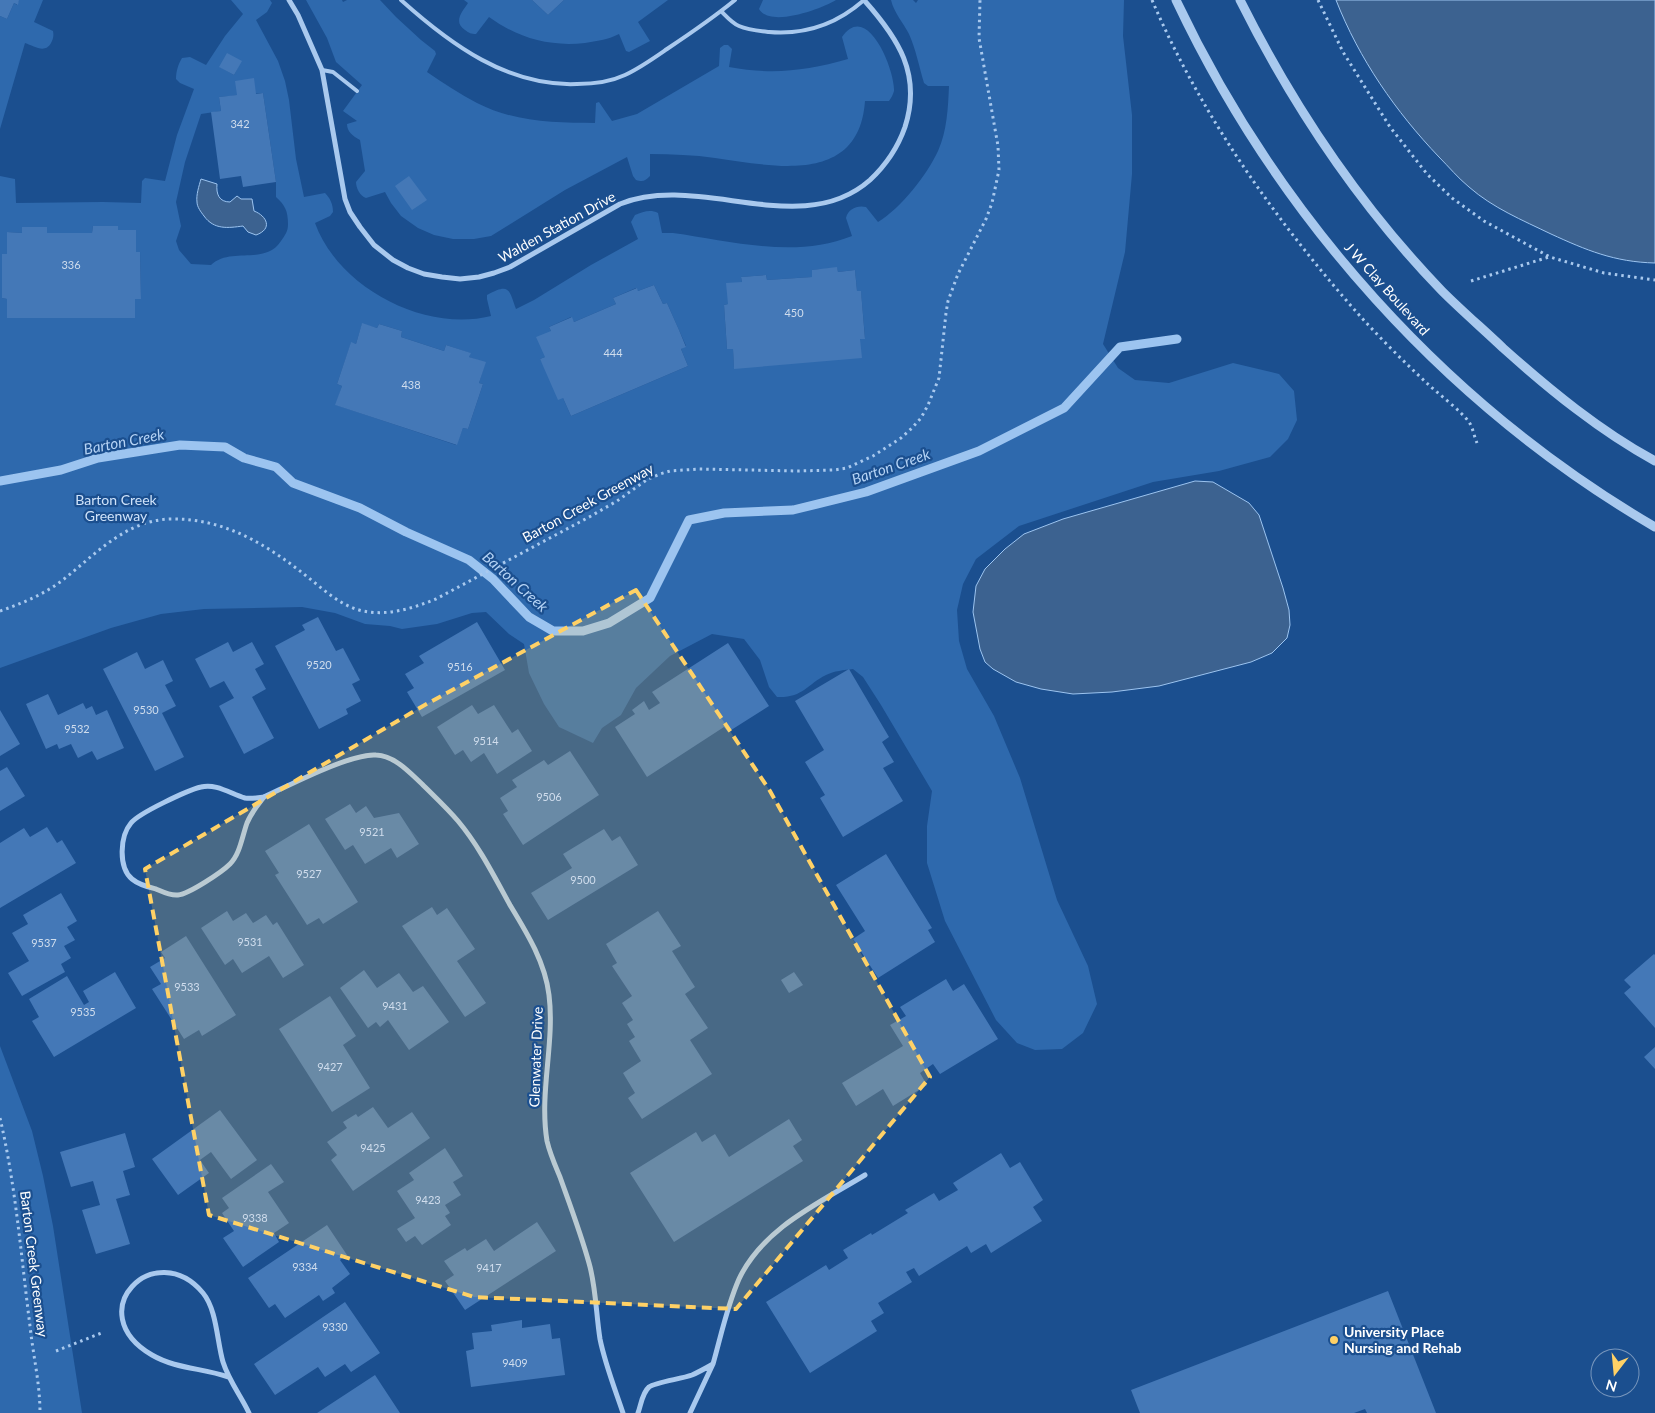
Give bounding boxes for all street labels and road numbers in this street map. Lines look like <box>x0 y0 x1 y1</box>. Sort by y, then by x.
street label: Walden Station Drive <box>495 187 618 266</box>
street label: J W Clay Boulevard <box>1341 239 1434 339</box>
street label: Barton Creek Greenway <box>519 459 657 546</box>
street label: Glenwater Drive <box>525 1006 546 1108</box>
street label: Barton Creek Greenway <box>17 1190 52 1339</box>

